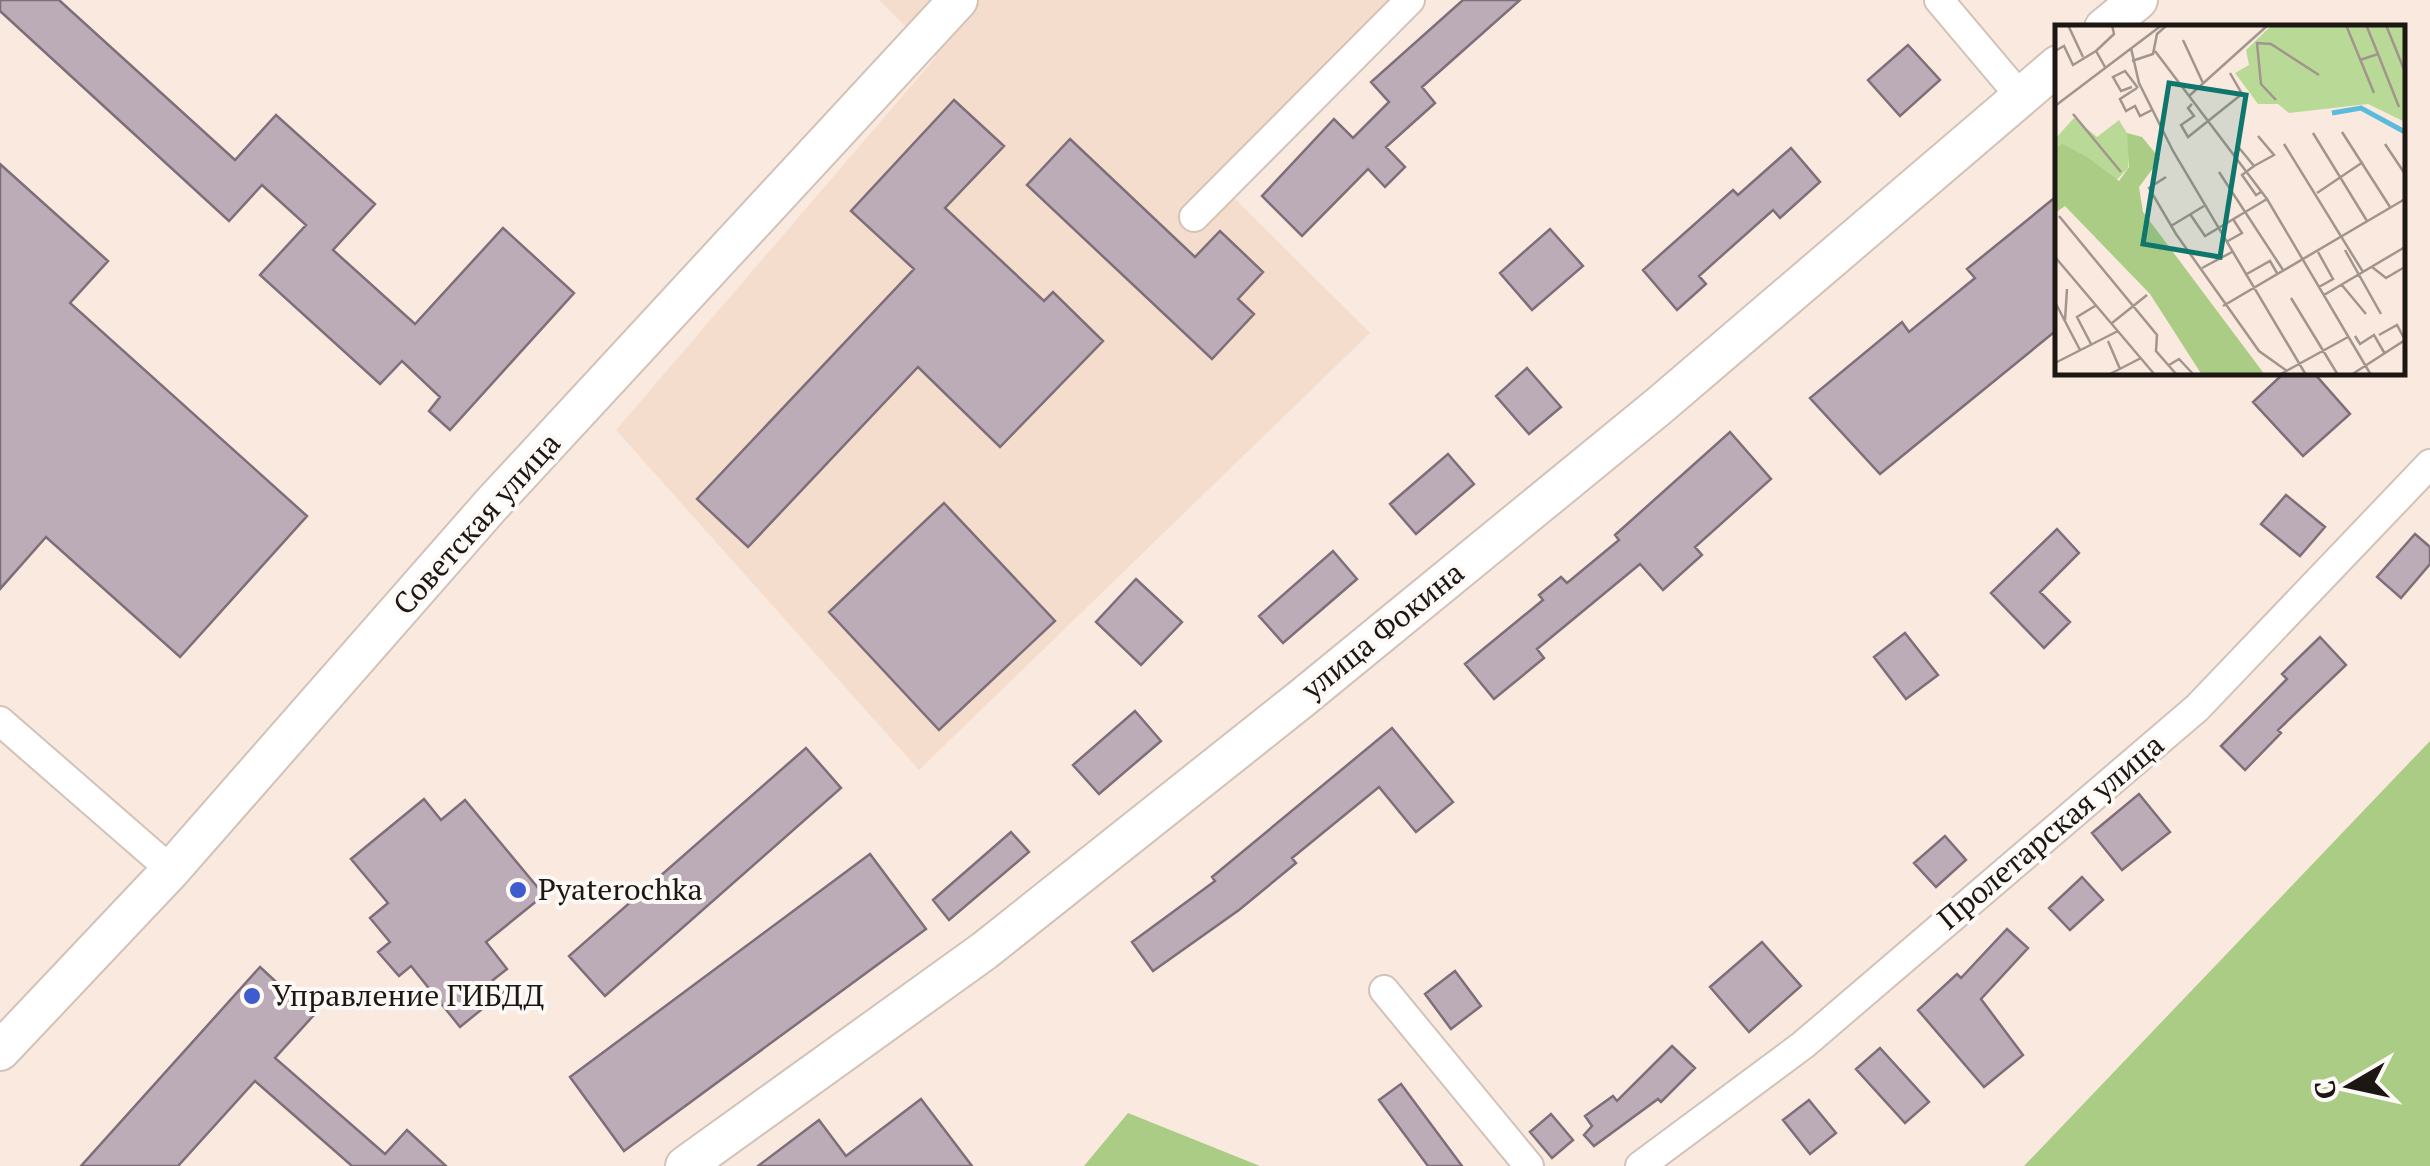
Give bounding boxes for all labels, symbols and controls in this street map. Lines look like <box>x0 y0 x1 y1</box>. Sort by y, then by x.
inset map <box>2055 25 2405 375</box>
street label: Советская улица <box>384 424 569 623</box>
street label: улица Фокина <box>1292 552 1472 709</box>
street label: Пролетарская улица <box>1929 725 2172 938</box>
place label: Pyaterochka <box>538 869 703 909</box>
marker: Pyaterochka <box>507 879 529 901</box>
place label: Управление ГИБДД <box>272 975 544 1015</box>
marker: Управление ГИБДД <box>241 985 263 1007</box>
north arrow <box>2300 1036 2400 1136</box>
text: С <box>2305 1078 2345 1102</box>

